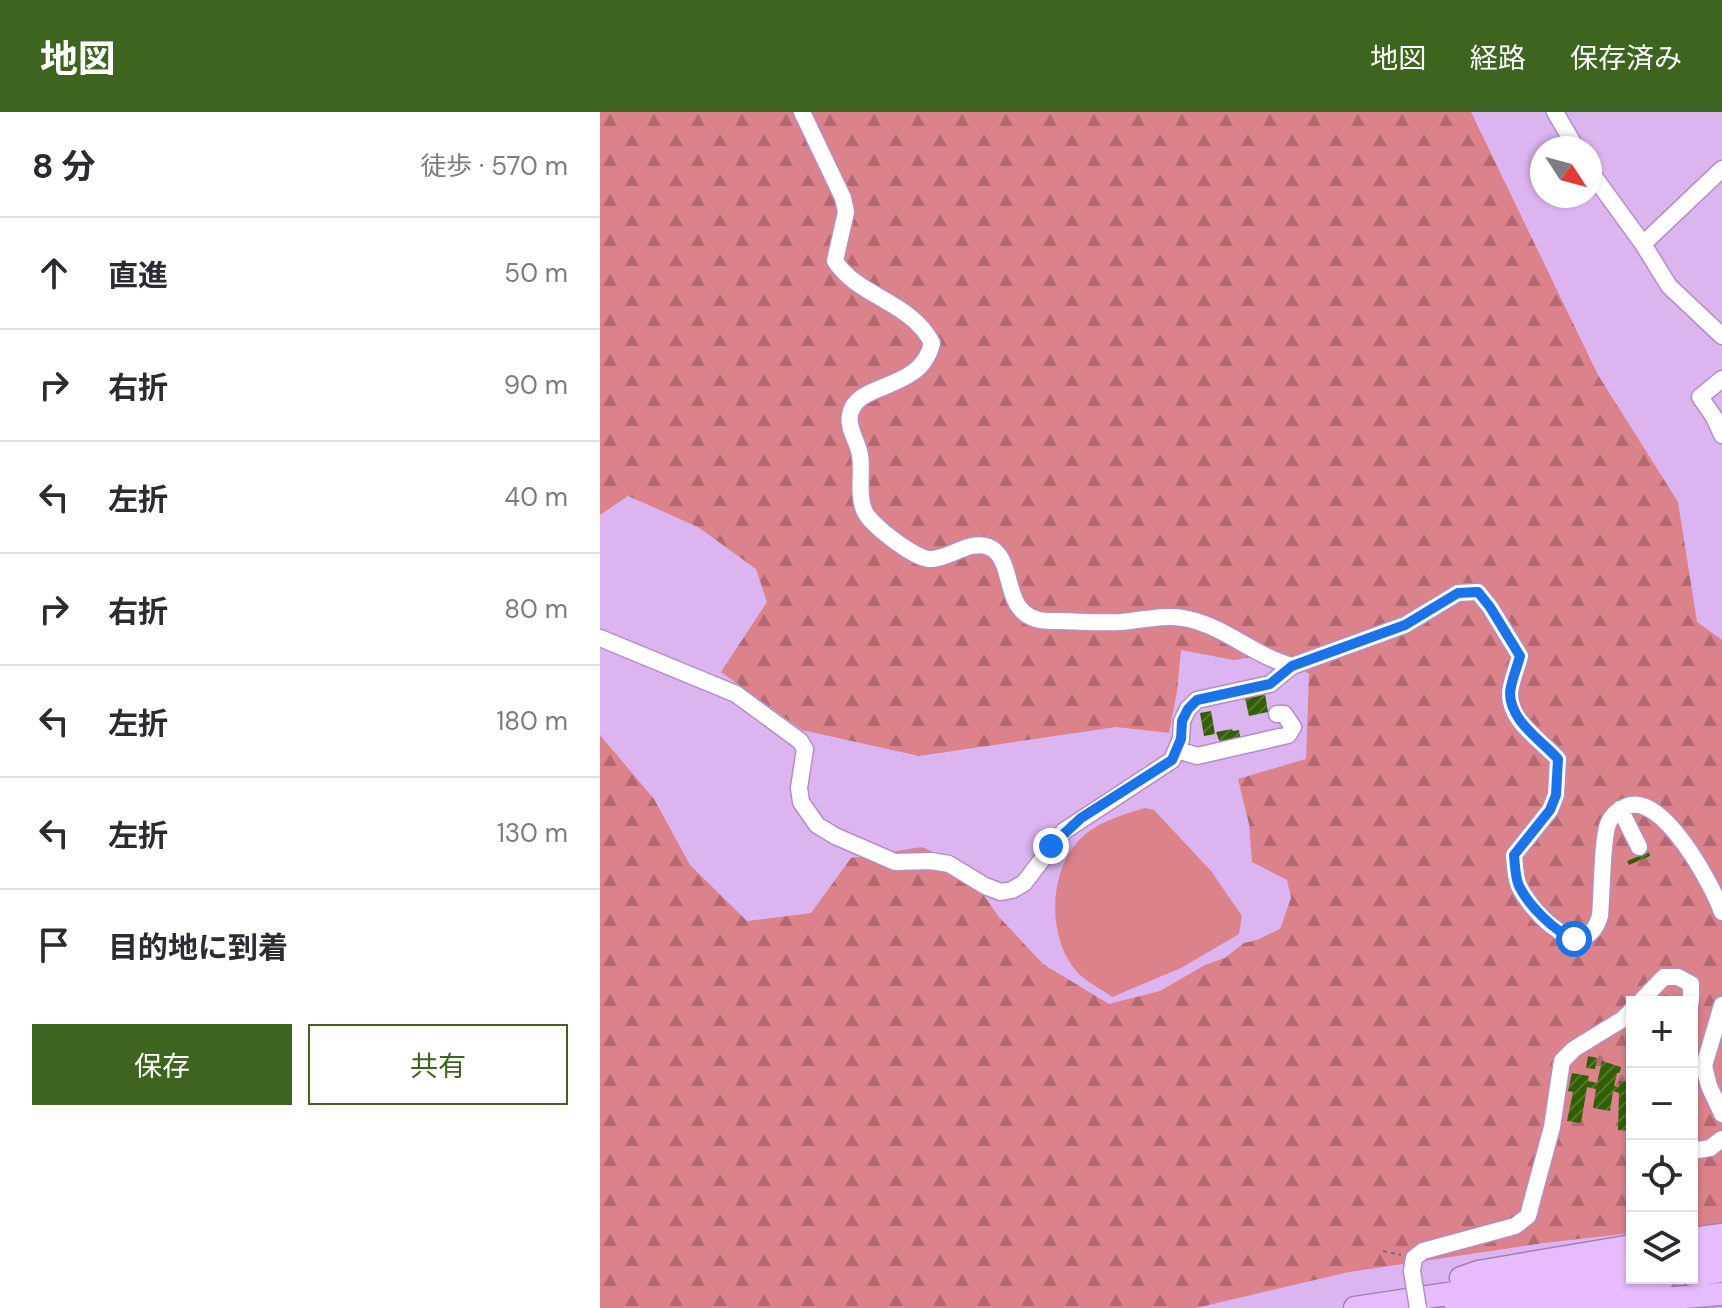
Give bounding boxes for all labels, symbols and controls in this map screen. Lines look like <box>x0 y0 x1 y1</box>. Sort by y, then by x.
text: 地図 <box>40 34 116 84</box>
text: 地図 <box>1370 40 1426 77</box>
text: 経路 <box>1470 40 1526 77</box>
text: 保存済み <box>1570 40 1682 77</box>
north arrow <box>1530 136 1602 208</box>
text: 8 分 <box>32 144 96 189</box>
text: 徒歩 · 570 m <box>420 149 568 183</box>
icon: ahead <box>32 251 76 295</box>
text: 直進 <box>108 256 168 295</box>
text: 50 m <box>504 256 568 290</box>
icon: right <box>32 363 76 407</box>
text: 右折 <box>108 368 168 407</box>
text: 90 m <box>504 368 568 402</box>
icon: left <box>32 475 76 519</box>
text: 左折 <box>108 480 168 519</box>
text: 40 m <box>504 480 568 514</box>
icon: right <box>32 587 76 631</box>
text: 右折 <box>108 592 168 631</box>
text: 80 m <box>504 592 568 626</box>
icon: left <box>32 699 76 743</box>
text: 左折 <box>108 704 168 743</box>
text: 180 m <box>496 704 568 738</box>
icon: left <box>32 811 76 855</box>
text: 左折 <box>108 816 168 855</box>
text: 130 m <box>497 816 568 850</box>
route end <box>1033 828 1069 864</box>
route start <box>1556 921 1592 957</box>
icon: arrive <box>32 923 76 967</box>
text: 目的地に到着 <box>108 928 288 967</box>
map controls <box>1626 996 1698 1284</box>
button: + <box>1626 996 1698 1068</box>
button: 保存 <box>32 1024 292 1105</box>
button: 共有 <box>308 1024 568 1105</box>
button: − <box>1626 1068 1698 1140</box>
button: locate <box>1626 1140 1698 1212</box>
button: layers <box>1626 1212 1698 1284</box>

